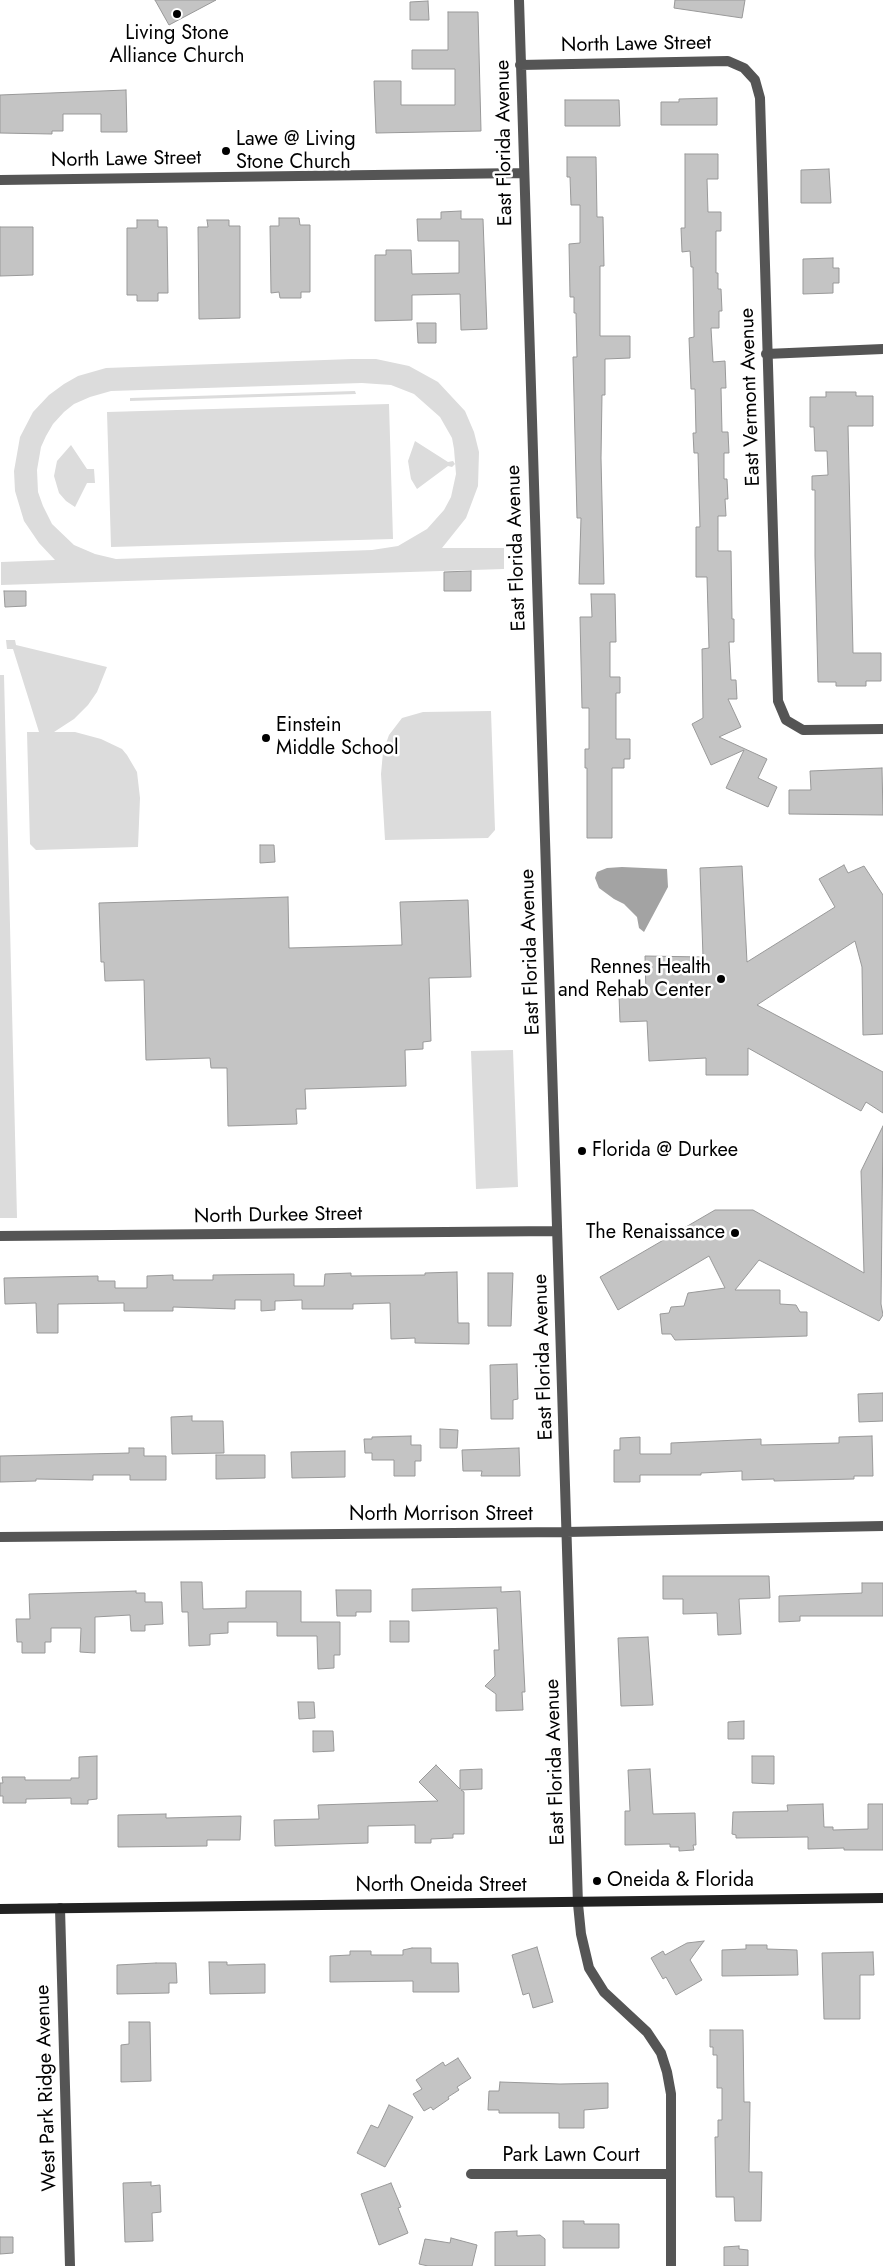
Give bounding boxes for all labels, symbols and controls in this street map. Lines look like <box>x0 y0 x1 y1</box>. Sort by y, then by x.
marker: Living Stone Alliance Church <box>171 8 183 20</box>
place label: Living Stone Alliance Church <box>110 22 244 69</box>
street label: North Lawe Street <box>561 32 711 58</box>
street label: East Florida Avenue <box>492 60 518 226</box>
place label: Lawe @ Living Stone Church <box>236 128 356 175</box>
marker: Lawe @ Living Stone Church <box>220 145 232 157</box>
street label: North Lawe Street <box>51 147 201 173</box>
street label: East Vermont Avenue <box>736 307 766 487</box>
street label: East Florida Avenue <box>502 464 532 632</box>
place label: Einstein Middle School <box>276 714 399 761</box>
marker: Einstein Middle School <box>260 732 272 744</box>
street label: East Florida Avenue <box>516 868 546 1036</box>
place label: Rennes Health and Rehab Center <box>558 956 711 1003</box>
marker: Rennes Health and Rehab Center <box>715 973 727 985</box>
place label: Florida @ Durkee <box>592 1139 738 1163</box>
marker: Florida @ Durkee <box>576 1145 588 1157</box>
street label: North Durkee Street <box>194 1203 362 1229</box>
place label: The Renaissance <box>586 1221 725 1245</box>
marker: The Renaissance <box>729 1227 741 1239</box>
street label: East Florida Avenue <box>529 1273 559 1441</box>
street label: North Morrison Street <box>349 1503 533 1527</box>
street label: East Florida Avenue <box>541 1678 571 1846</box>
place label: Oneida & Florida <box>607 1869 754 1893</box>
street label: North Oneida Street <box>355 1874 527 1898</box>
marker: Oneida & Florida <box>591 1875 603 1887</box>
street label: West Park Ridge Avenue <box>31 1984 63 2192</box>
street label: Park Lawn Court <box>502 2144 640 2168</box>

